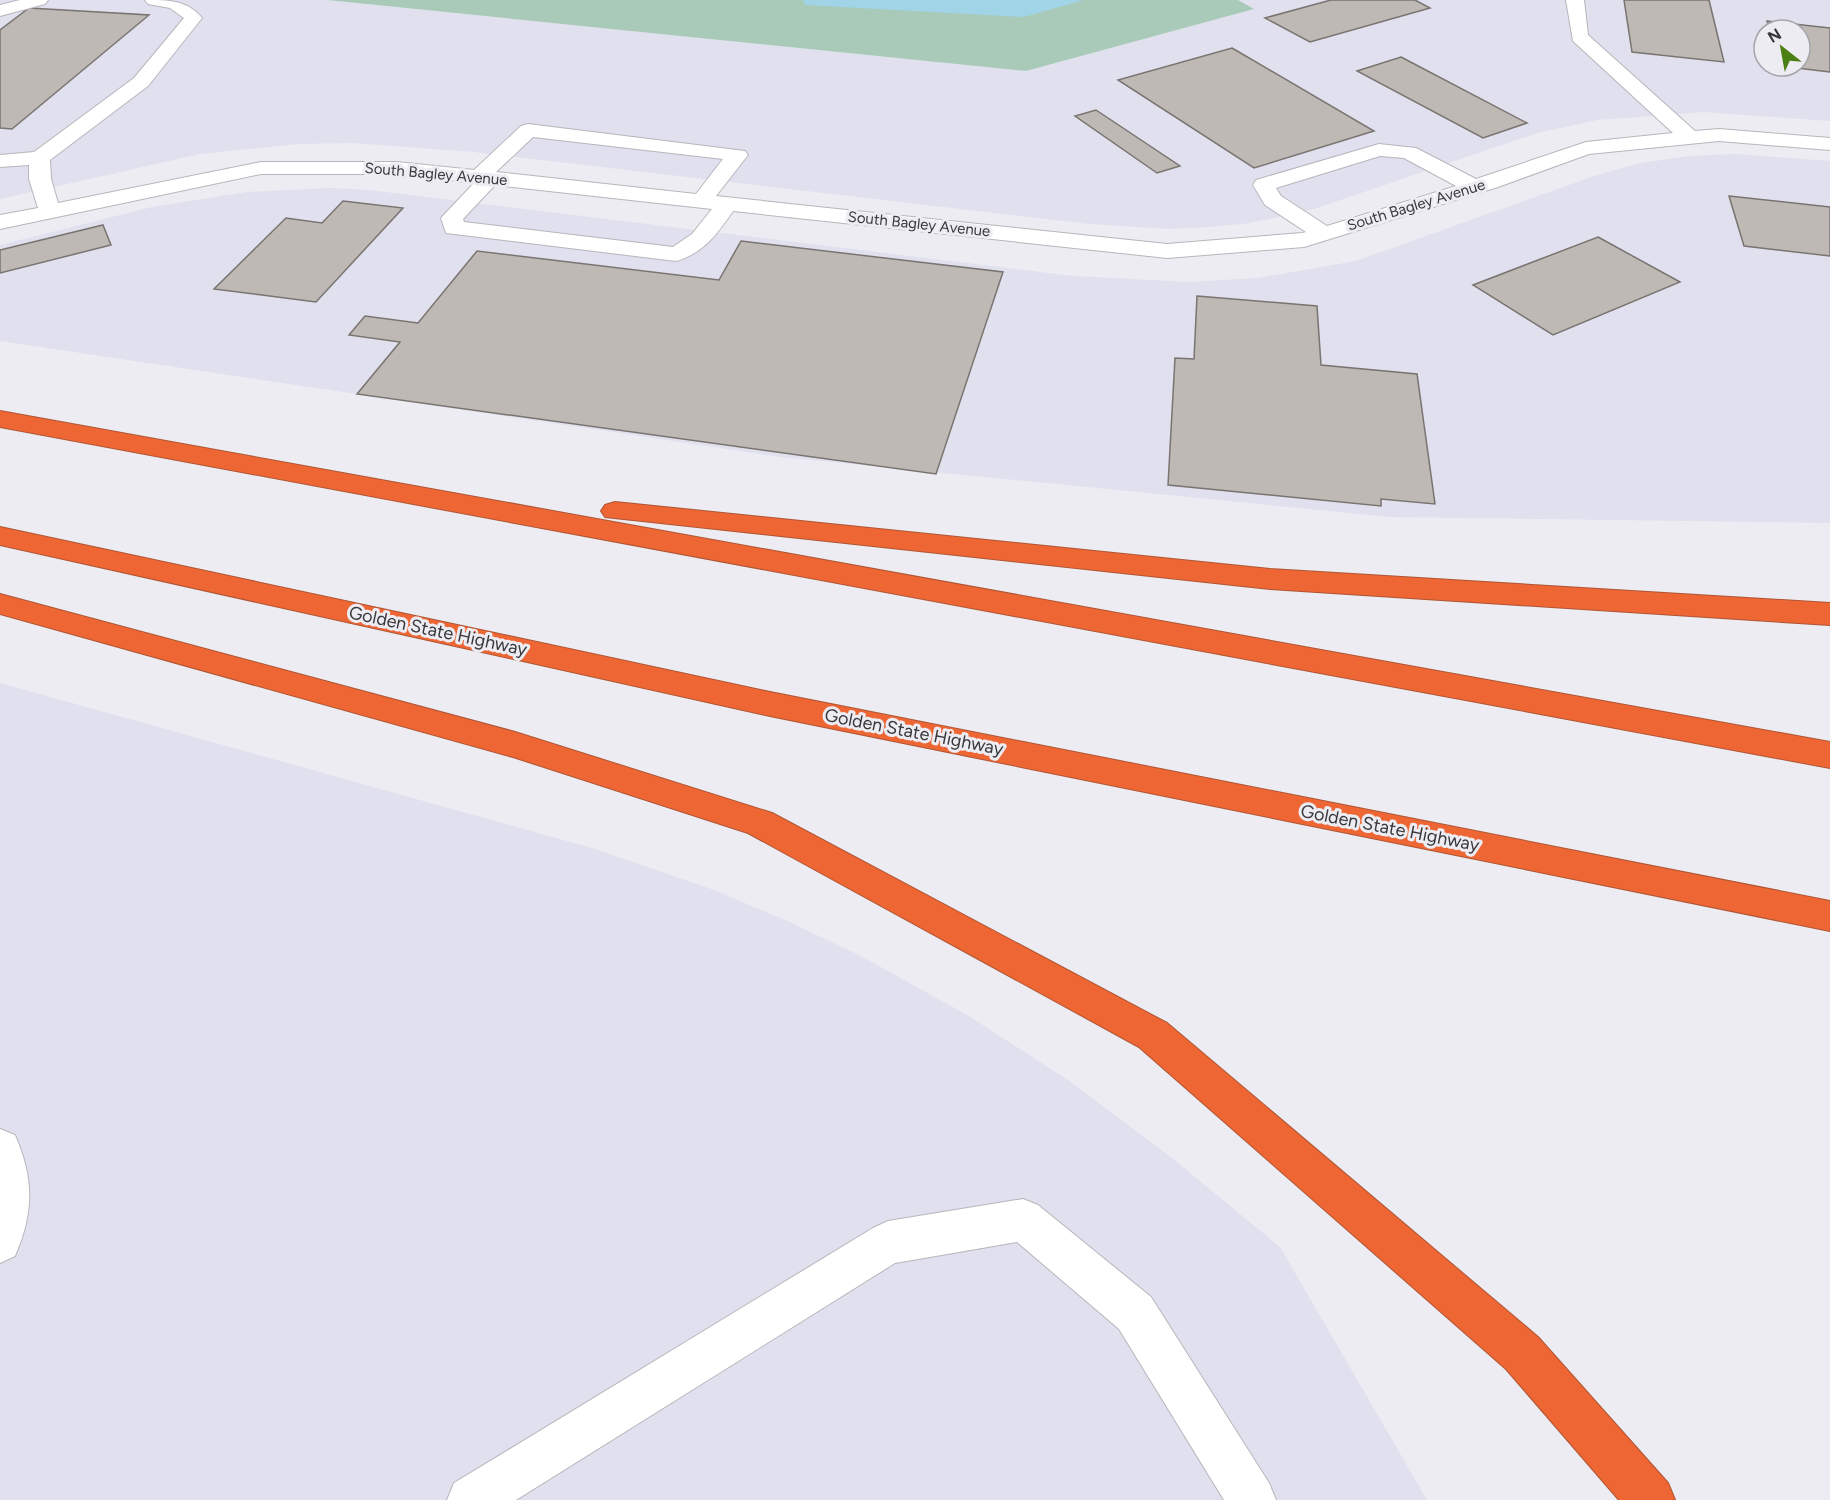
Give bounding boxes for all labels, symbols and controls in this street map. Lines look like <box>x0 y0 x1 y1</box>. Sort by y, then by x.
north arrow <box>1752 18 1812 78</box>
text: N <box>1764 24 1785 47</box>
street label: South Bagley Avenue <box>364 159 508 189</box>
street label: South Bagley Avenue <box>1345 175 1487 235</box>
street label: South Bagley Avenue <box>847 208 991 240</box>
street label: Golden State Highway <box>347 601 530 661</box>
street label: Golden State Highway <box>823 704 1006 760</box>
street label: Golden State Highway <box>1299 800 1482 856</box>

